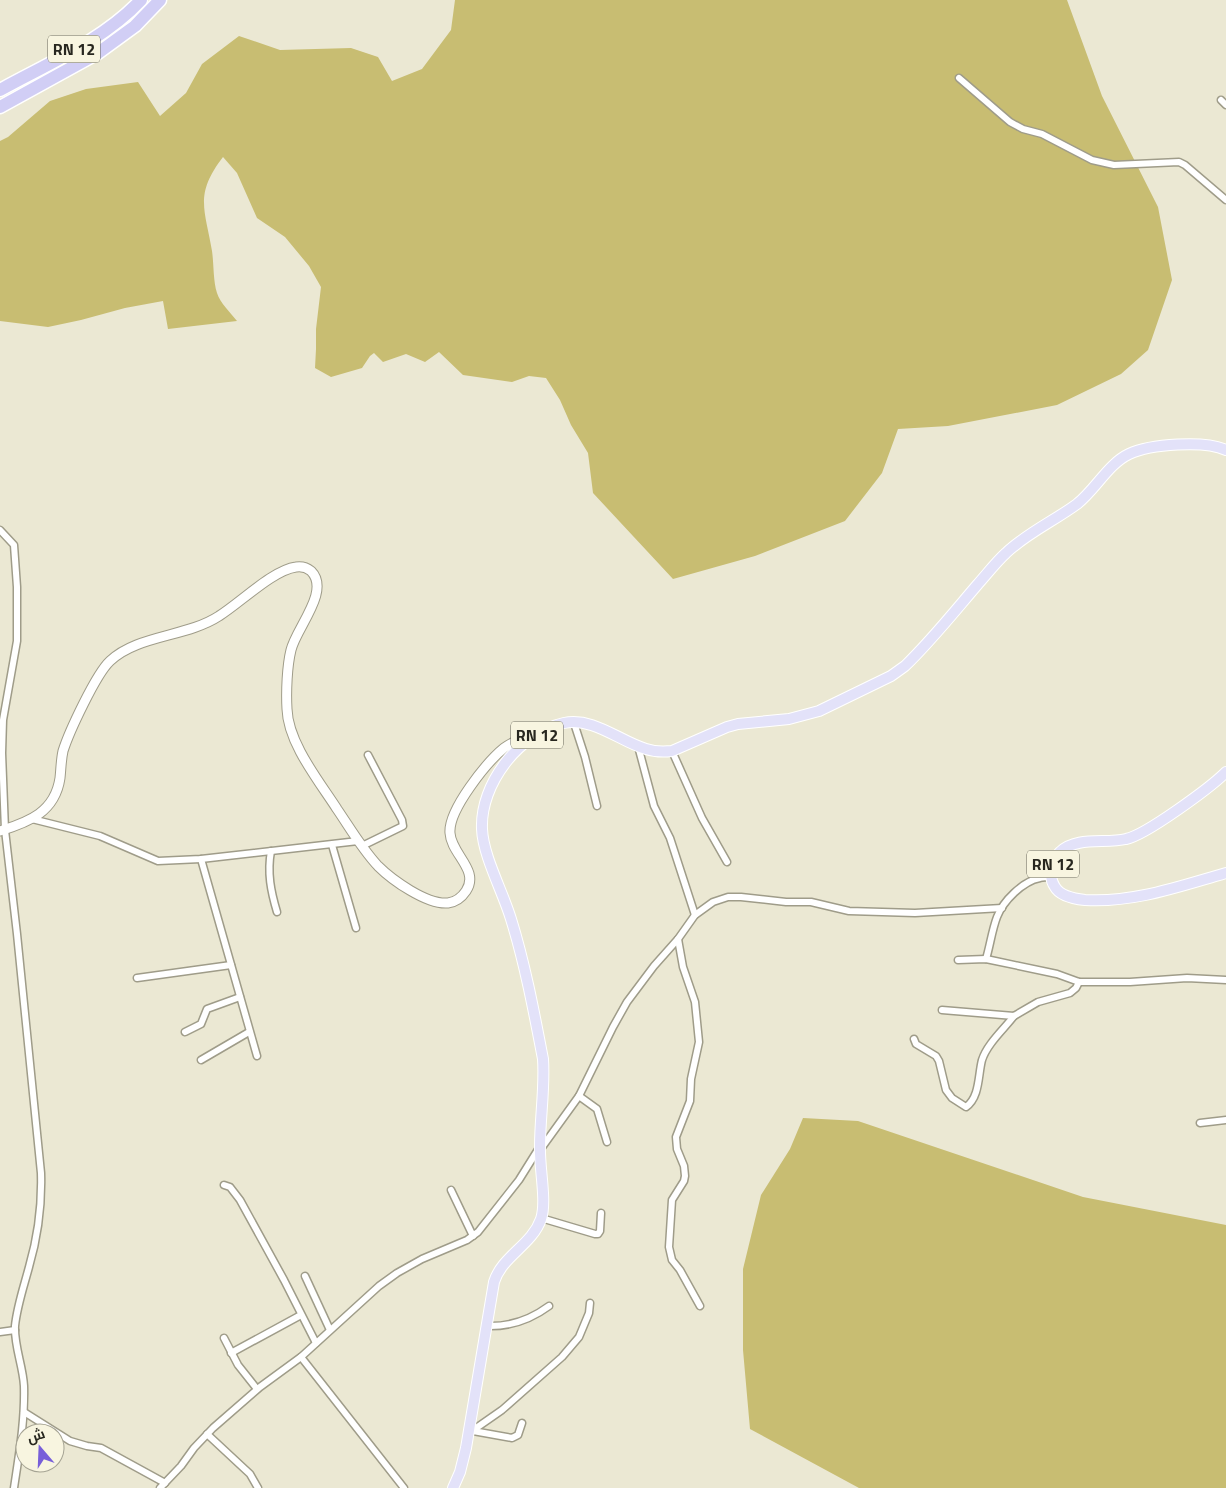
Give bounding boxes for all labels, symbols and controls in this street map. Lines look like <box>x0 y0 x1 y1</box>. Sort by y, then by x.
road number: RN 12 <box>48 36 100 62</box>
road number: RN 12 <box>511 722 563 748</box>
road number: RN 12 <box>1027 851 1079 878</box>
text: ش <box>24 1422 48 1448</box>
north arrow <box>15 1423 65 1473</box>

